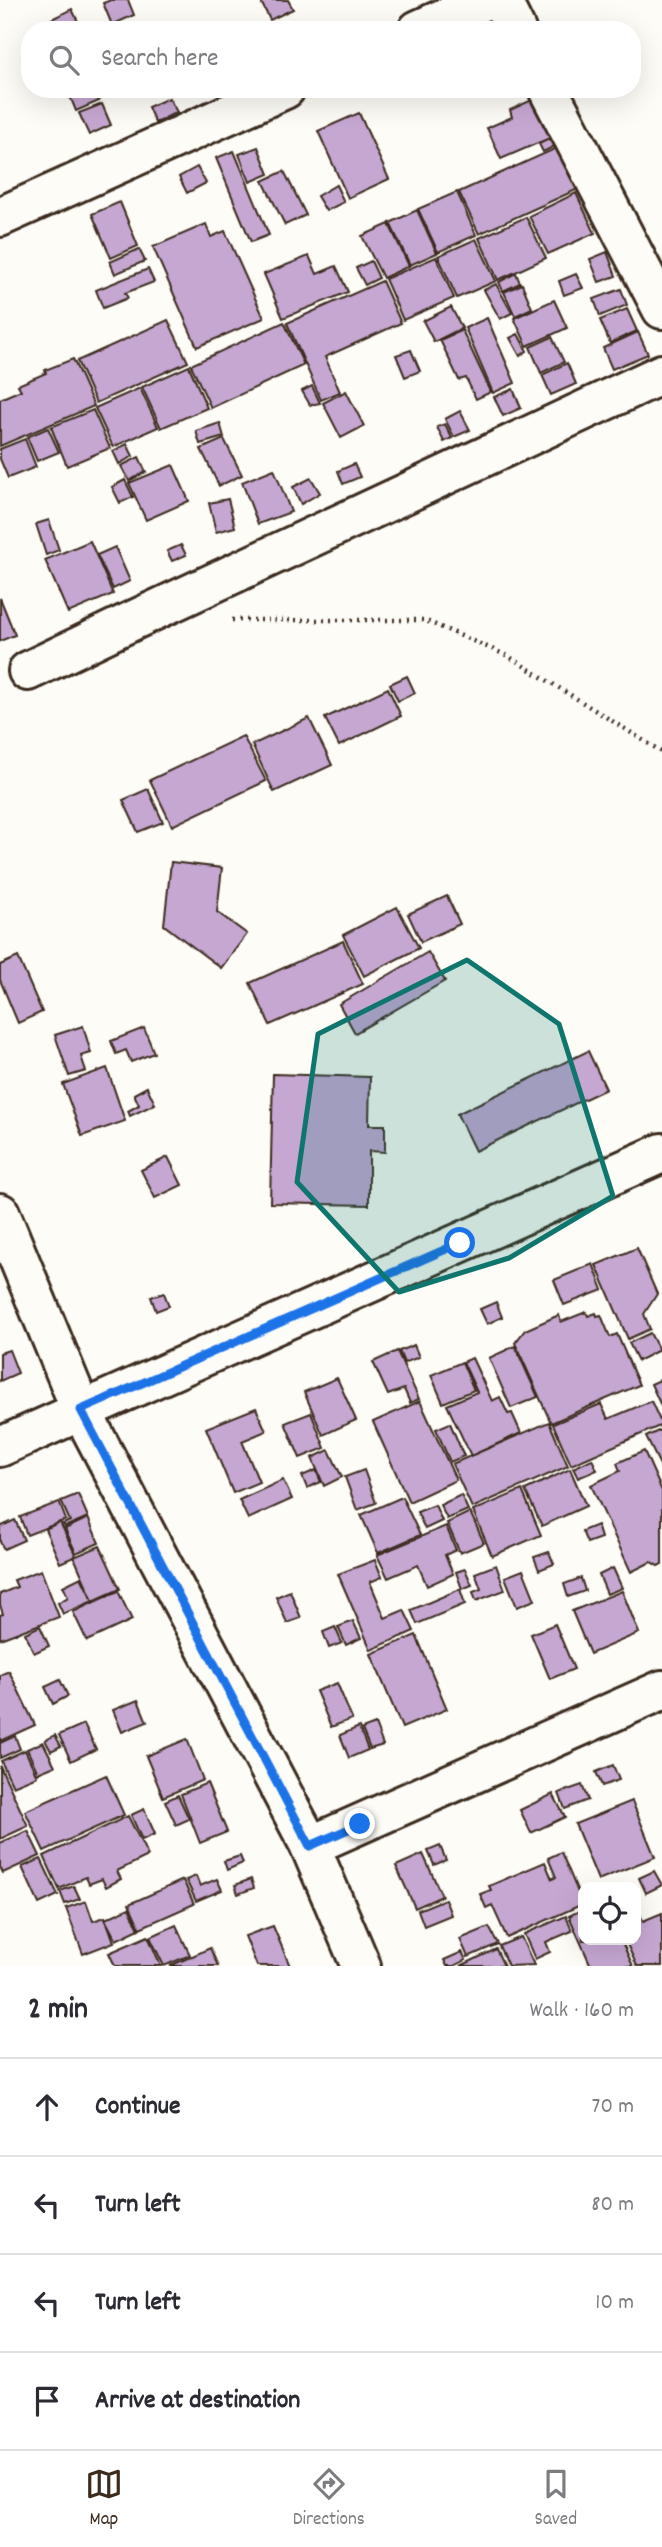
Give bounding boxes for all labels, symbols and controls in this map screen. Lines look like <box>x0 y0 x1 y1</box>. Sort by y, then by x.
search box <box>21 21 641 98</box>
icon: search <box>45 41 83 79</box>
text: Search here <box>101 41 219 78</box>
route start <box>444 1227 475 1258</box>
route end <box>344 1808 375 1839</box>
map controls <box>578 1882 641 1945</box>
button: locate <box>578 1882 641 1945</box>
text: 2 min <box>28 1990 88 2033</box>
text: Walk · 160 m <box>529 1995 634 2028</box>
icon: ahead <box>28 2088 66 2126</box>
text: Continue <box>95 2089 180 2126</box>
text: 70 m <box>592 2091 634 2124</box>
icon: left <box>28 2186 66 2224</box>
text: Turn left <box>95 2187 181 2224</box>
text: 80 m <box>591 2189 634 2222</box>
icon: left <box>28 2284 66 2322</box>
text: Turn left <box>95 2285 181 2322</box>
text: 10 m <box>595 2287 634 2320</box>
icon: arrive <box>28 2382 66 2420</box>
text: Arrive at destination <box>95 2383 300 2420</box>
tab: Map <box>85 2465 123 2534</box>
tab: Directions <box>293 2465 365 2534</box>
tab: Saved <box>535 2465 577 2534</box>

